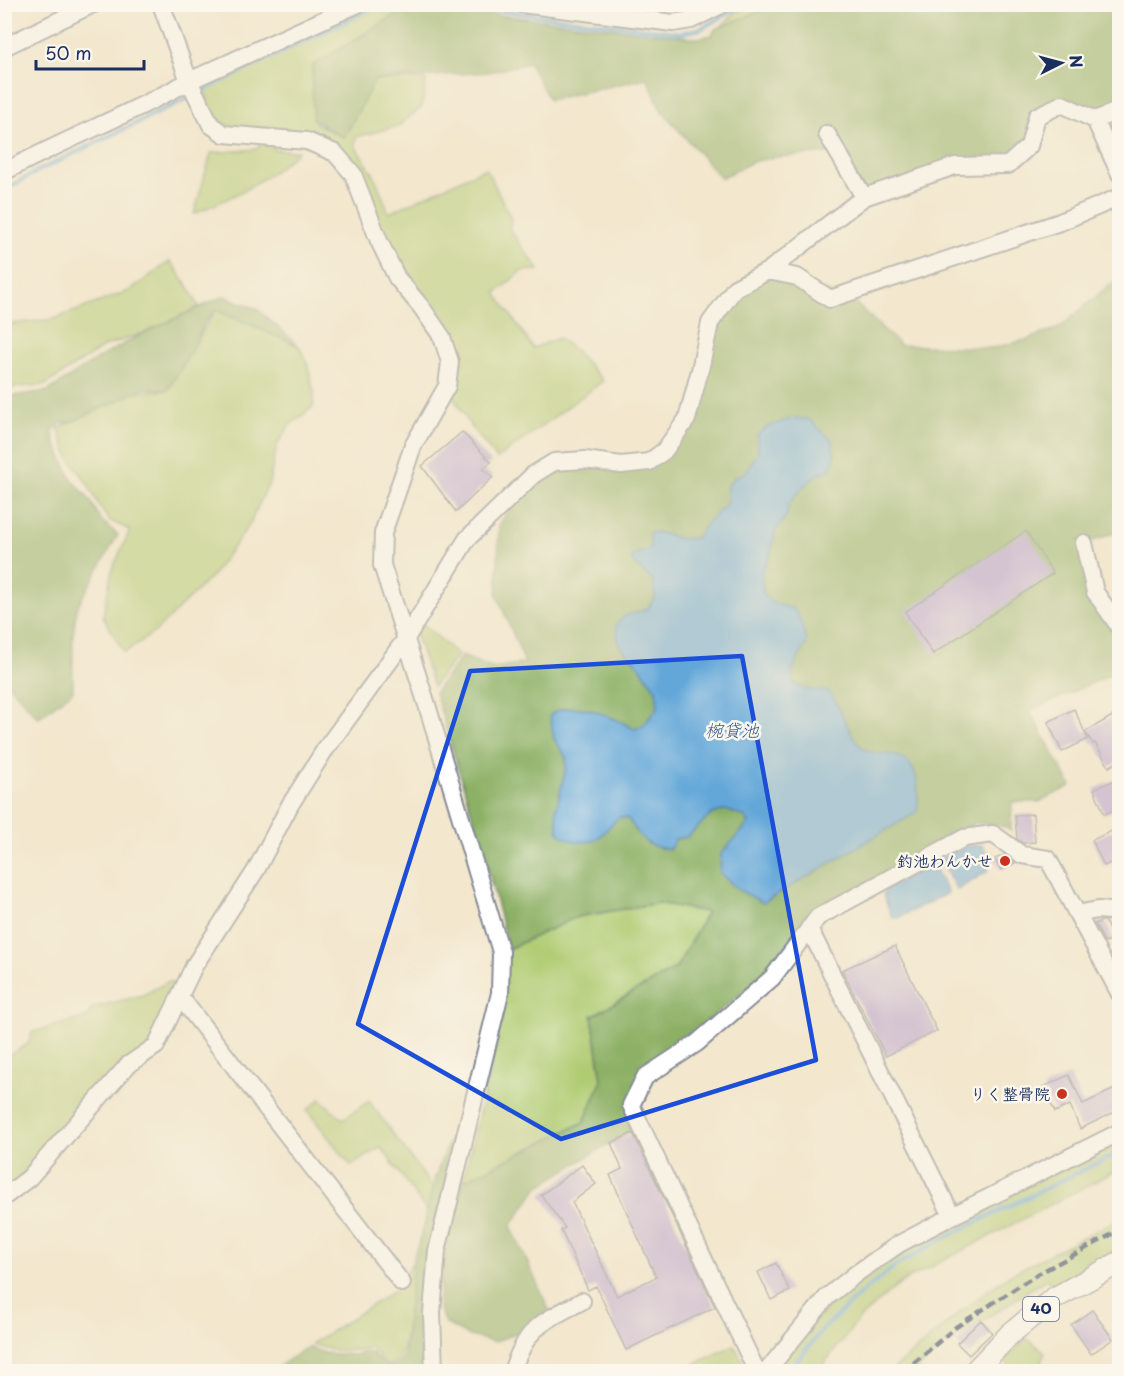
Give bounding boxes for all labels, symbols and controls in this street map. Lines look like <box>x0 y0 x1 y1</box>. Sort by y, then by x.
scale bar <box>36 33 144 71</box>
north arrow <box>1031 33 1091 93</box>
text: 50 m <box>45 39 92 66</box>
text: N <box>1064 54 1090 69</box>
water label: 椀貸池 <box>705 716 760 743</box>
place label: 釣池わんかせ <box>897 848 993 872</box>
marker: 釣池わんかせ <box>998 854 1012 868</box>
place label: りく整骨院 <box>970 1081 1050 1105</box>
marker: りく整骨院 <box>1055 1087 1069 1101</box>
road number: 40 <box>1023 1297 1059 1321</box>

